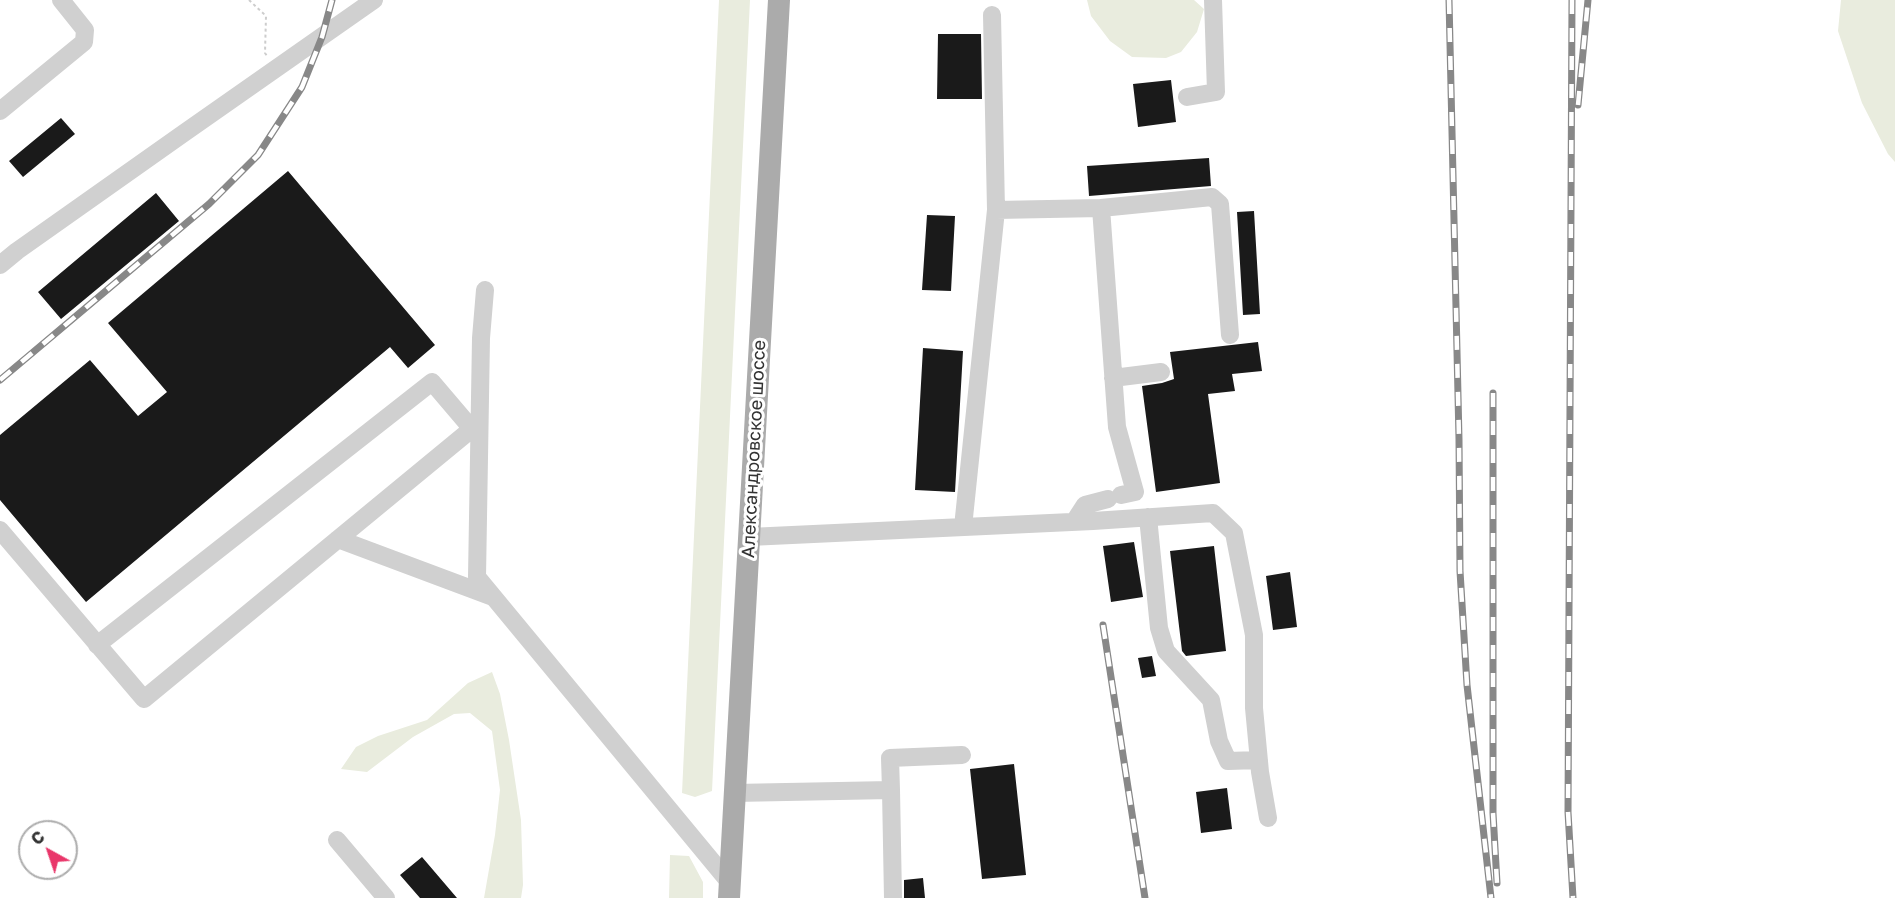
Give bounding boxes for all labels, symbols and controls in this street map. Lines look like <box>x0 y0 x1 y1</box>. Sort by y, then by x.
street label: Александровское шоссе <box>738 339 770 559</box>
north arrow <box>18 820 78 880</box>
text: С <box>27 826 49 849</box>

